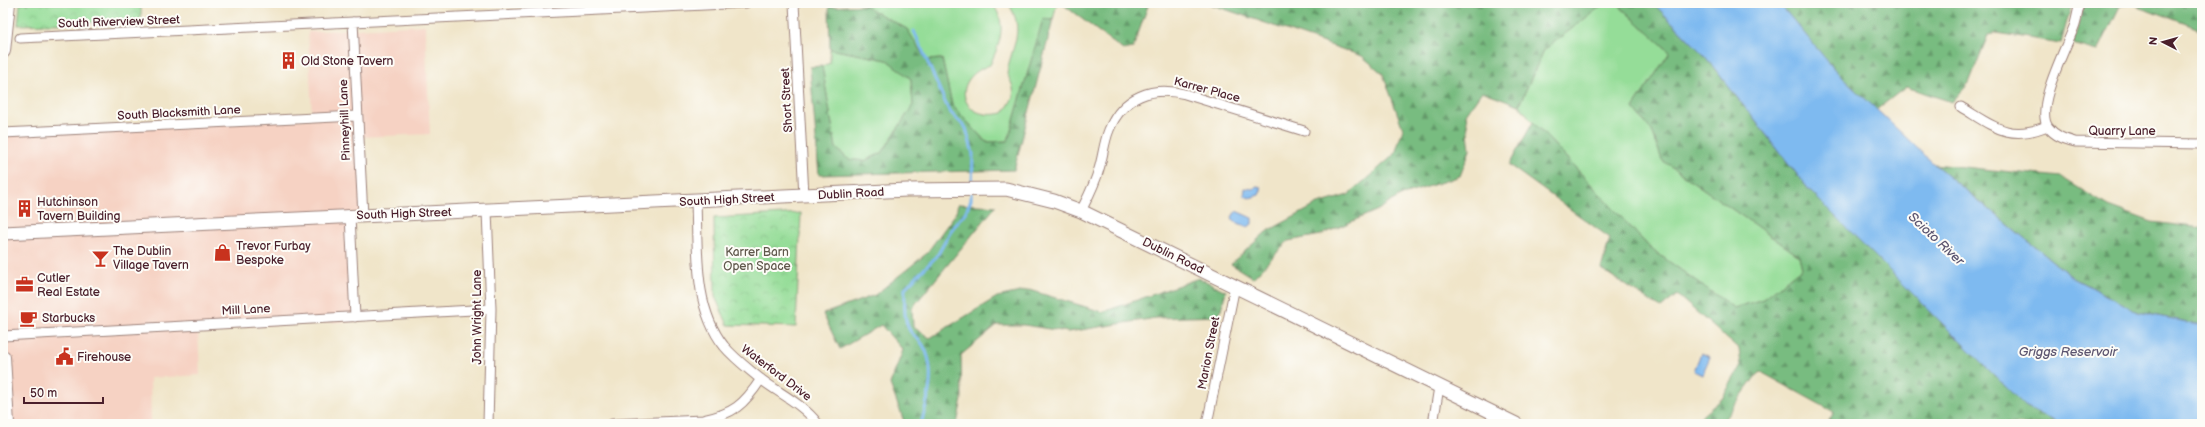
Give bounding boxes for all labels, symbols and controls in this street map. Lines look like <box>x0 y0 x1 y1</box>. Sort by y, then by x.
street label: South Riverview Street <box>58 12 180 32</box>
north arrow <box>2143 22 2183 62</box>
text: N <box>2147 36 2160 46</box>
building icon: Old Stone Tavern <box>278 51 298 71</box>
place label: Old Stone Tavern <box>301 54 394 69</box>
street label: Short Street <box>778 67 796 133</box>
street label: Karrer Place <box>1172 74 1242 106</box>
street label: Pinneyhill Lane <box>336 79 354 161</box>
street label: South Blacksmith Lane <box>117 102 241 124</box>
street label: Quarry Lane <box>2088 124 2156 139</box>
street label: Dublin Road <box>817 185 885 203</box>
street label: South High Street <box>679 190 775 210</box>
place label: Hutchinson Tavern Building <box>37 195 121 224</box>
building icon: Hutchinson Tavern Building <box>14 199 34 219</box>
street label: South High Street <box>356 205 452 223</box>
water label: Scioto River <box>1905 209 1968 270</box>
street label: Dublin Road <box>1140 235 1206 277</box>
place label: Trevor Furbay Bespoke <box>236 239 311 268</box>
shop icon: Trevor Furbay Bespoke <box>213 243 233 263</box>
place label: The Dublin Village Tavern <box>113 244 189 273</box>
park label: Karrer Barn Open Space <box>723 245 791 274</box>
bar icon: The Dublin Village Tavern <box>90 248 110 268</box>
street label: John Wright Lane <box>470 270 485 364</box>
place label: Cutler Real Estate <box>37 271 100 300</box>
office icon: Cutler Real Estate <box>14 275 34 295</box>
street label: Mill Lane <box>221 301 271 319</box>
cafe icon: Starbucks <box>19 308 39 328</box>
place label: Starbucks <box>42 311 95 326</box>
street label: Marion Street <box>1195 315 1223 391</box>
street label: Waterford Drive <box>738 342 814 404</box>
water label: Griggs Reservoir <box>2019 344 2119 360</box>
public building icon: Firehouse <box>54 347 74 367</box>
place label: Firehouse <box>77 350 131 365</box>
scale bar <box>24 379 103 405</box>
text: 50 m <box>30 386 57 401</box>

